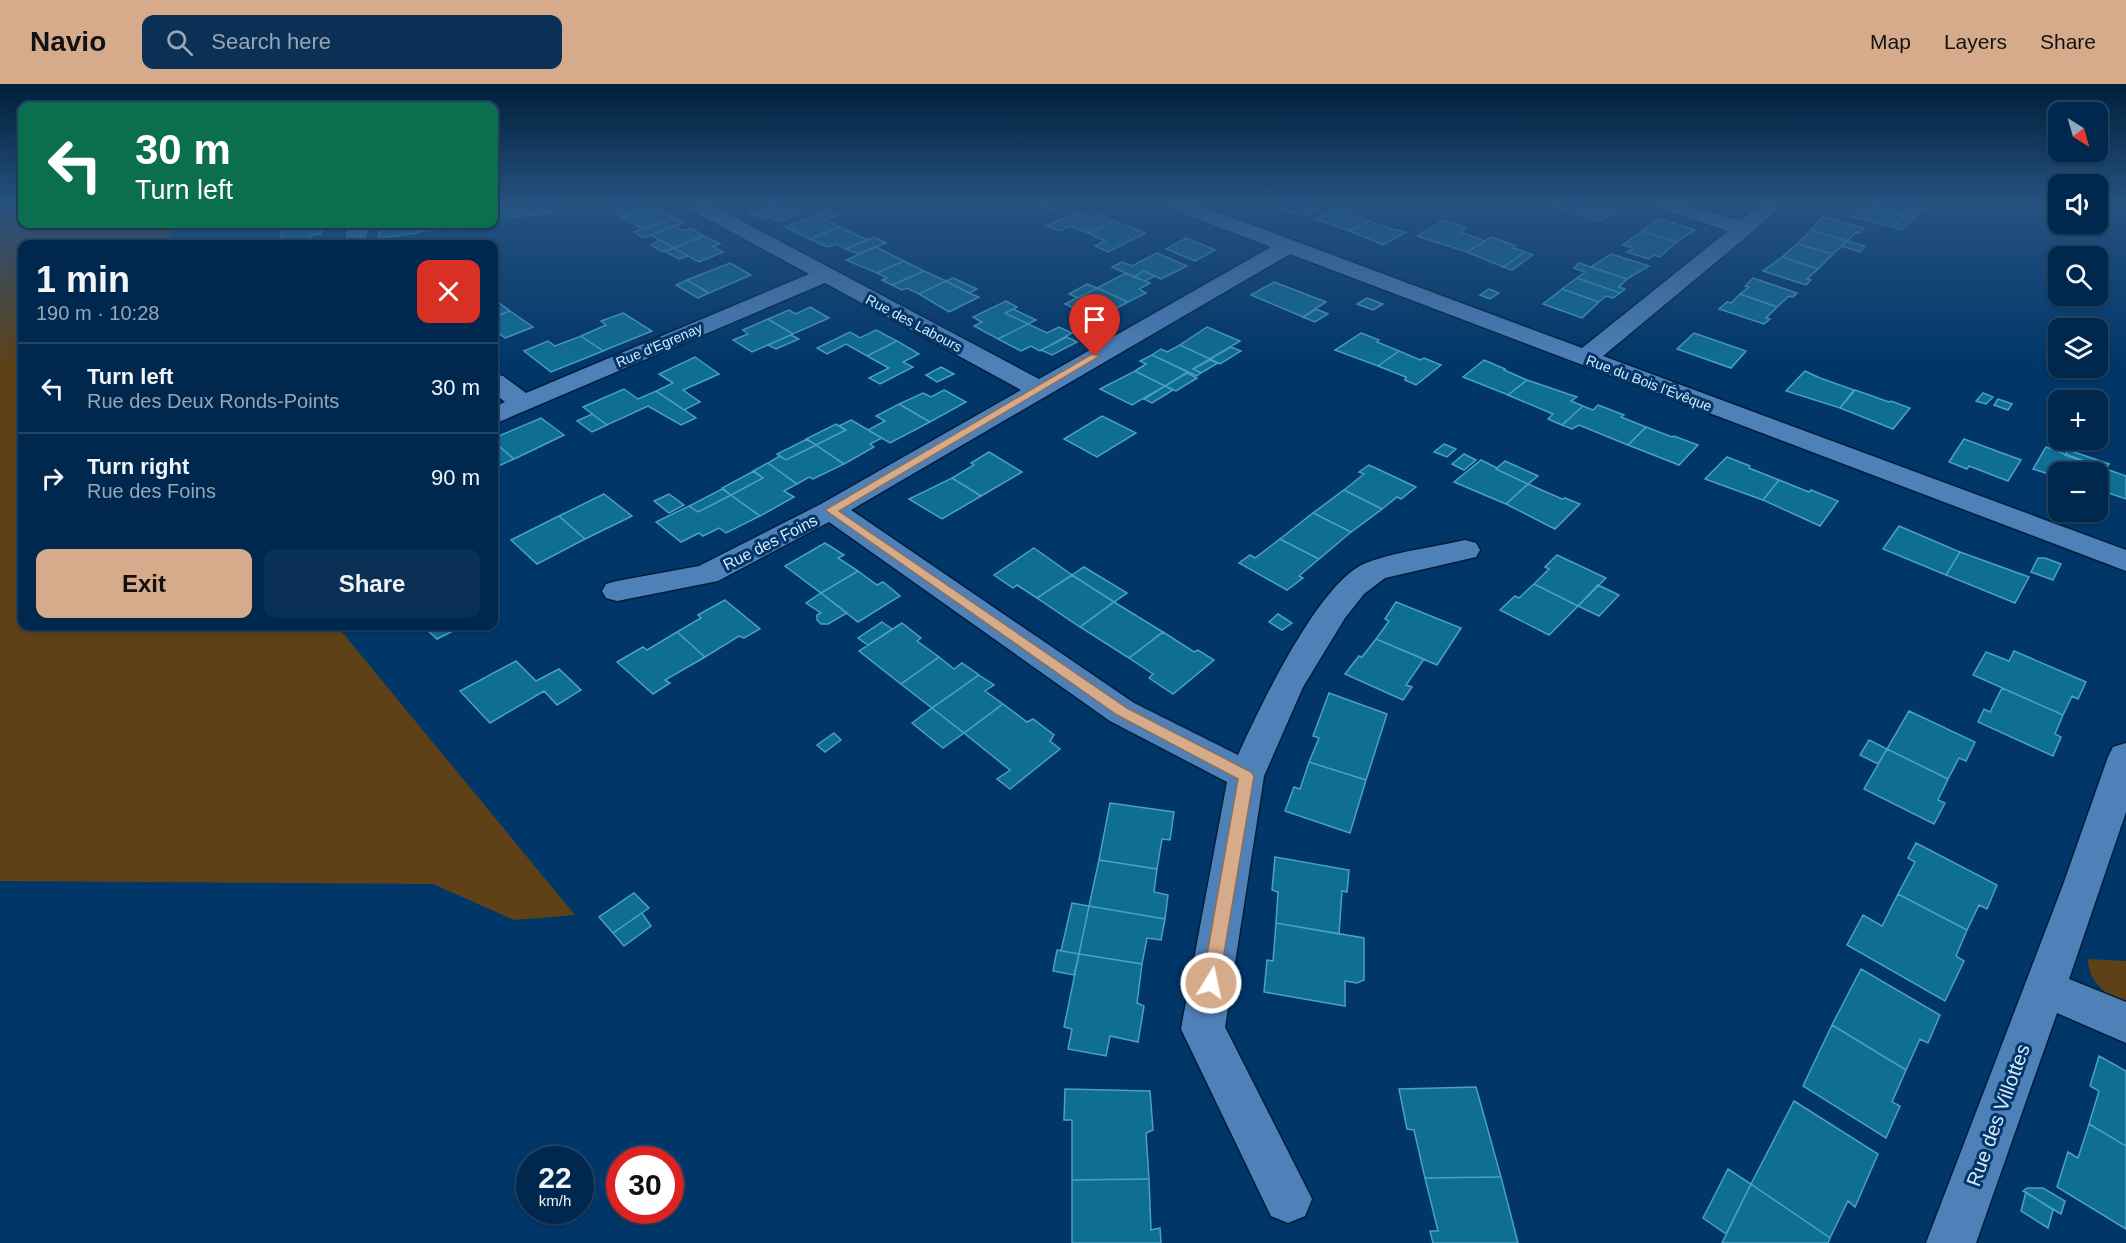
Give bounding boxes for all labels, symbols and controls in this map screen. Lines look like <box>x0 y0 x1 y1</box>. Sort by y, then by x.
search box <box>142 15 562 69</box>
text: Navio <box>30 26 106 57</box>
icon: search <box>163 26 196 59</box>
text: Search here <box>211 29 331 54</box>
text: Map <box>1870 30 1911 53</box>
text: Layers <box>1944 30 2007 53</box>
text: Share <box>2040 30 2096 53</box>
north arrow <box>2048 102 2108 162</box>
map controls <box>2048 102 2108 522</box>
icon: left <box>36 126 114 204</box>
text: 30 m <box>135 126 231 173</box>
button: sound <box>2048 174 2108 234</box>
text: Turn left <box>135 175 233 205</box>
button: search <box>2048 246 2108 306</box>
text: 1 min <box>36 259 130 300</box>
button: close <box>417 260 480 323</box>
street label: Rue des Labours <box>863 291 965 355</box>
pin <box>1069 294 1120 356</box>
text: 190 m · 10:28 <box>36 302 159 324</box>
icon: arrive <box>1078 303 1111 336</box>
button: layers <box>2048 318 2108 378</box>
street label: Rue d'Egrenay <box>613 320 705 370</box>
street label: Rue du Bois l'Évêque <box>1584 352 1714 414</box>
text: Turn left <box>87 364 173 389</box>
icon: left <box>36 372 69 405</box>
text: 30 m <box>431 375 480 400</box>
text: Rue des Deux Ronds-Points <box>87 390 339 412</box>
button: + <box>2048 390 2108 450</box>
text: Turn right <box>87 454 189 479</box>
icon: right <box>36 462 69 495</box>
button: − <box>2048 462 2108 522</box>
text: 90 m <box>431 465 480 490</box>
text: Rue des Foins <box>87 480 216 502</box>
street label: Rue des Foins <box>720 511 820 573</box>
button: Exit <box>36 549 252 618</box>
button: Share <box>264 549 480 618</box>
position arrow <box>1179 951 1243 1015</box>
street label: Rue des Villottes <box>1962 1041 2034 1189</box>
speed limit sign: 30 <box>606 1146 684 1224</box>
text: 22 <box>538 1161 572 1194</box>
text: km/h <box>539 1192 571 1209</box>

